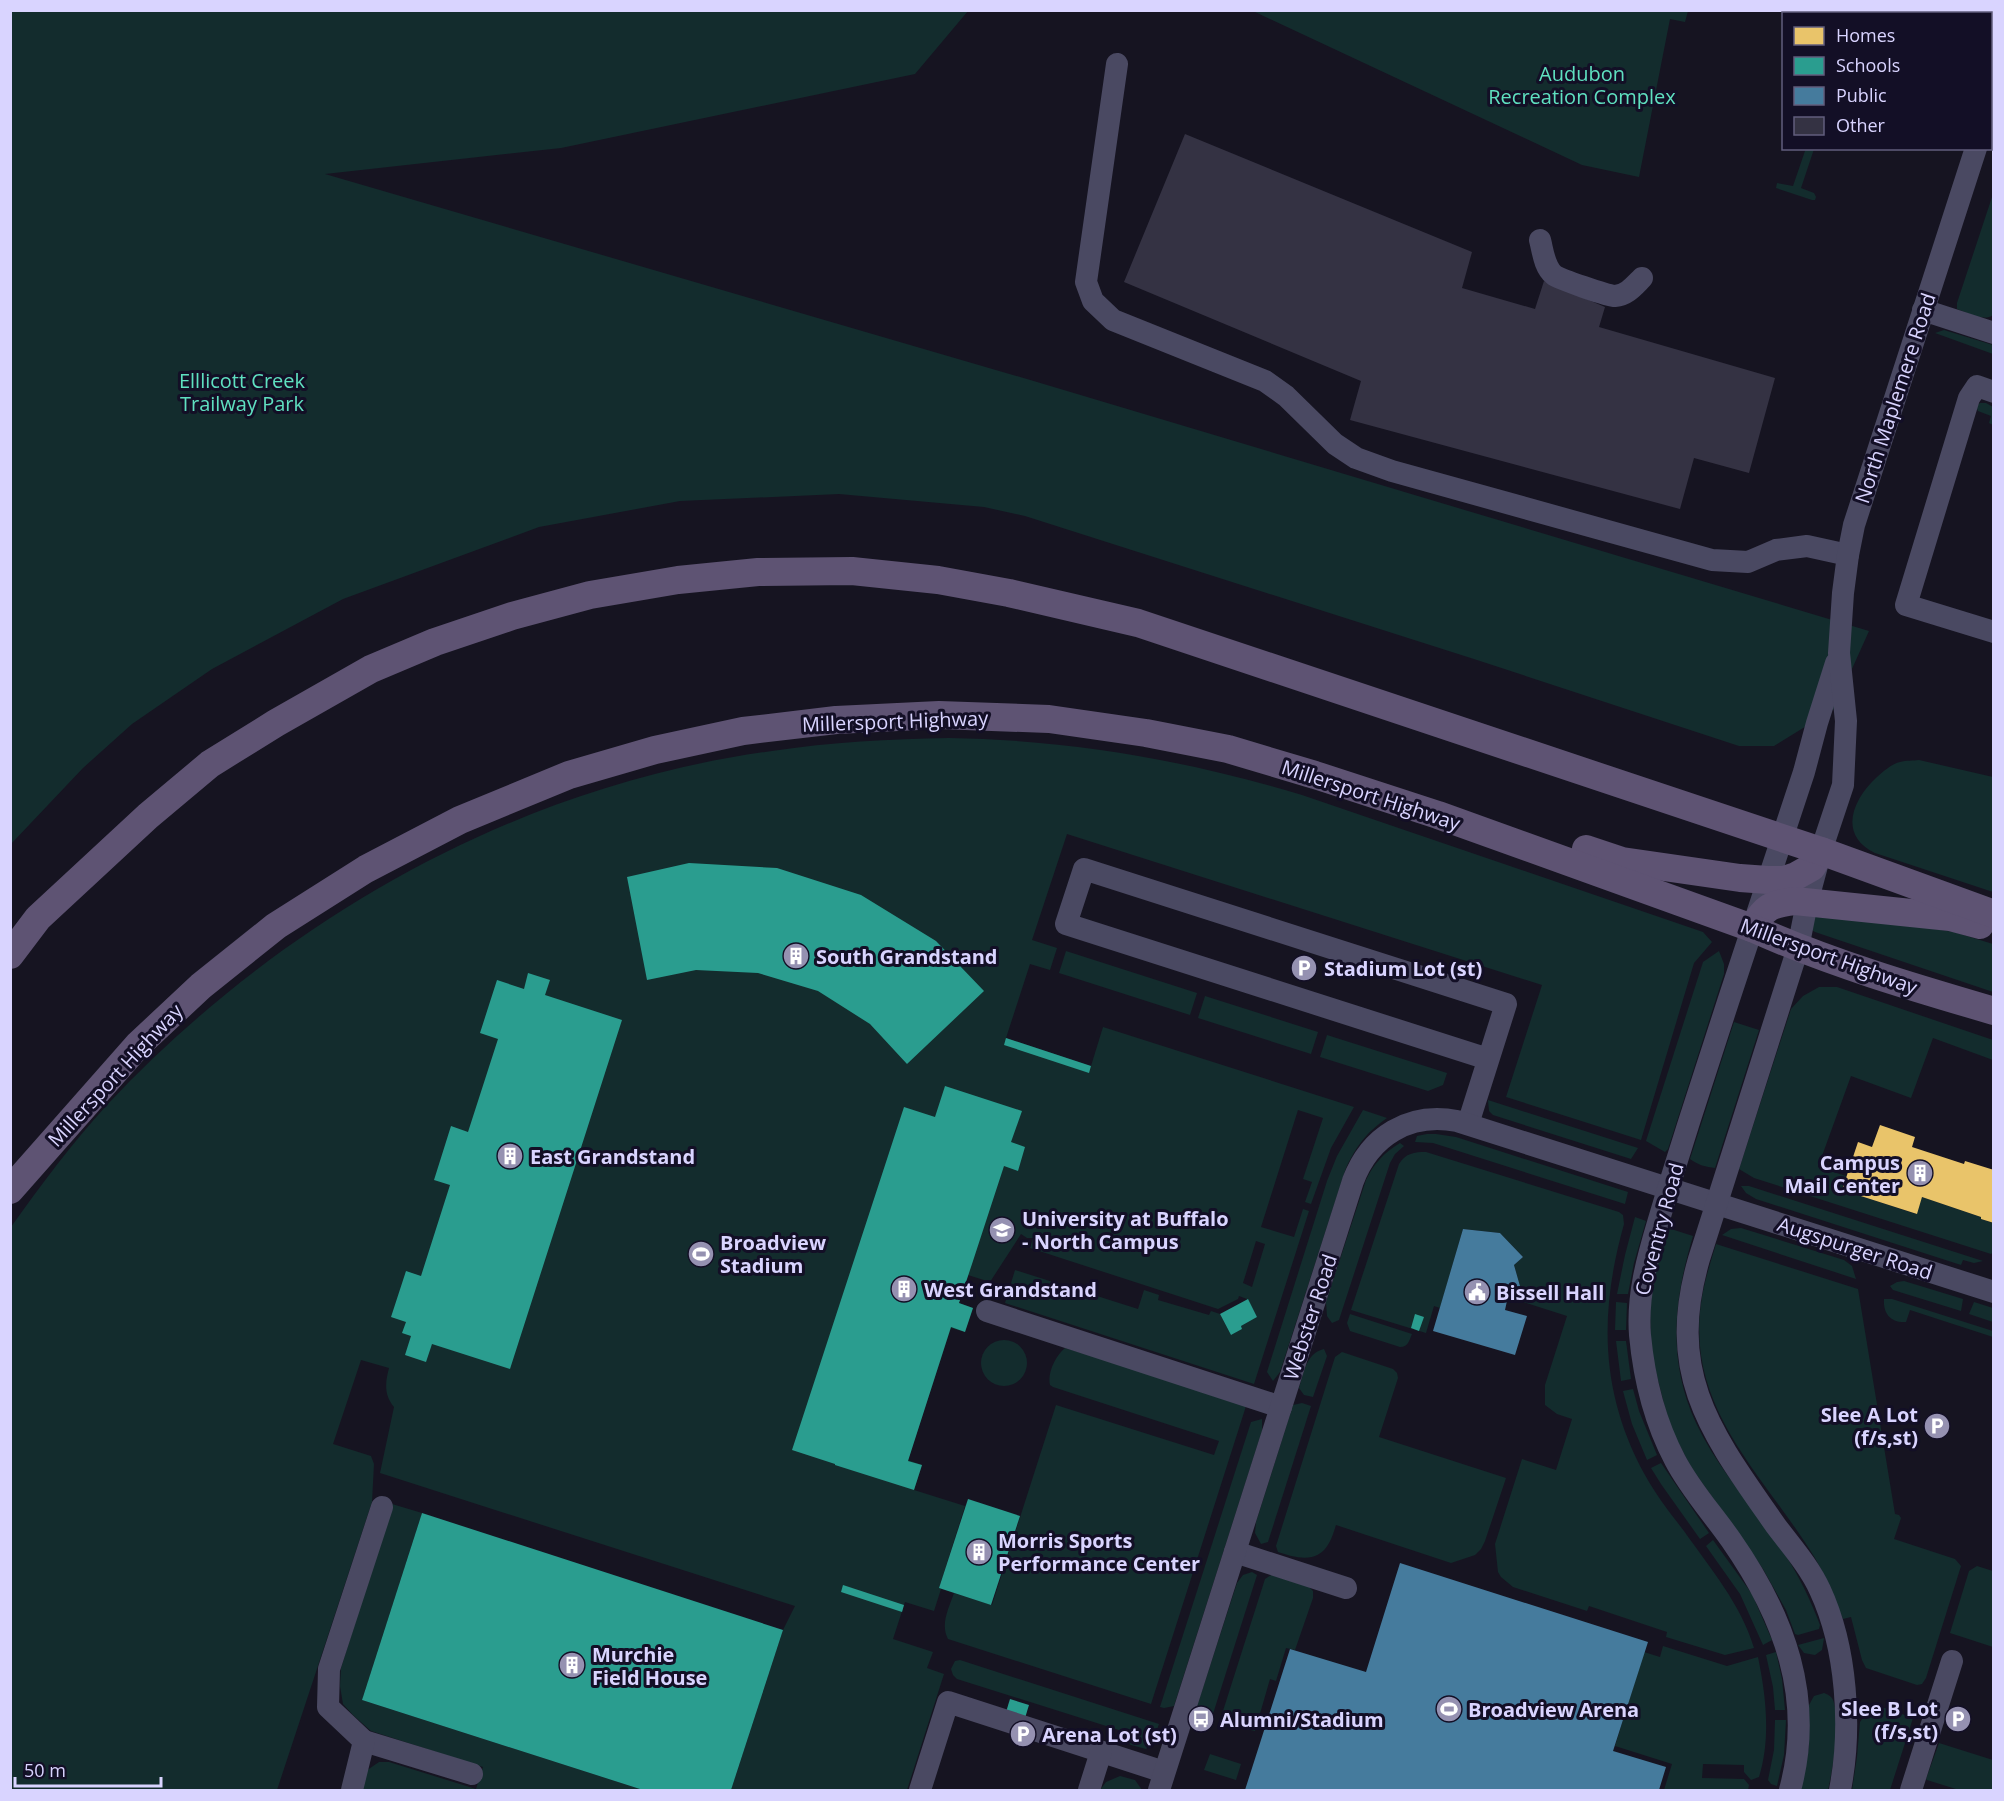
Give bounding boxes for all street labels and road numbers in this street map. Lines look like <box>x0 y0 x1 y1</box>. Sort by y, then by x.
street label: North Maplemere Road <box>1848 289 1942 507</box>
street label: Millersport Highway <box>801 704 990 738</box>
street label: Millersport Highway <box>1278 753 1465 837</box>
street label: Millersport Highway <box>1737 911 1922 1001</box>
street label: Millersport Highway <box>42 997 189 1152</box>
street label: Coventry Road <box>1628 1160 1690 1298</box>
street label: Augspurger Road <box>1774 1210 1936 1286</box>
street label: Webster Road <box>1277 1251 1343 1383</box>

